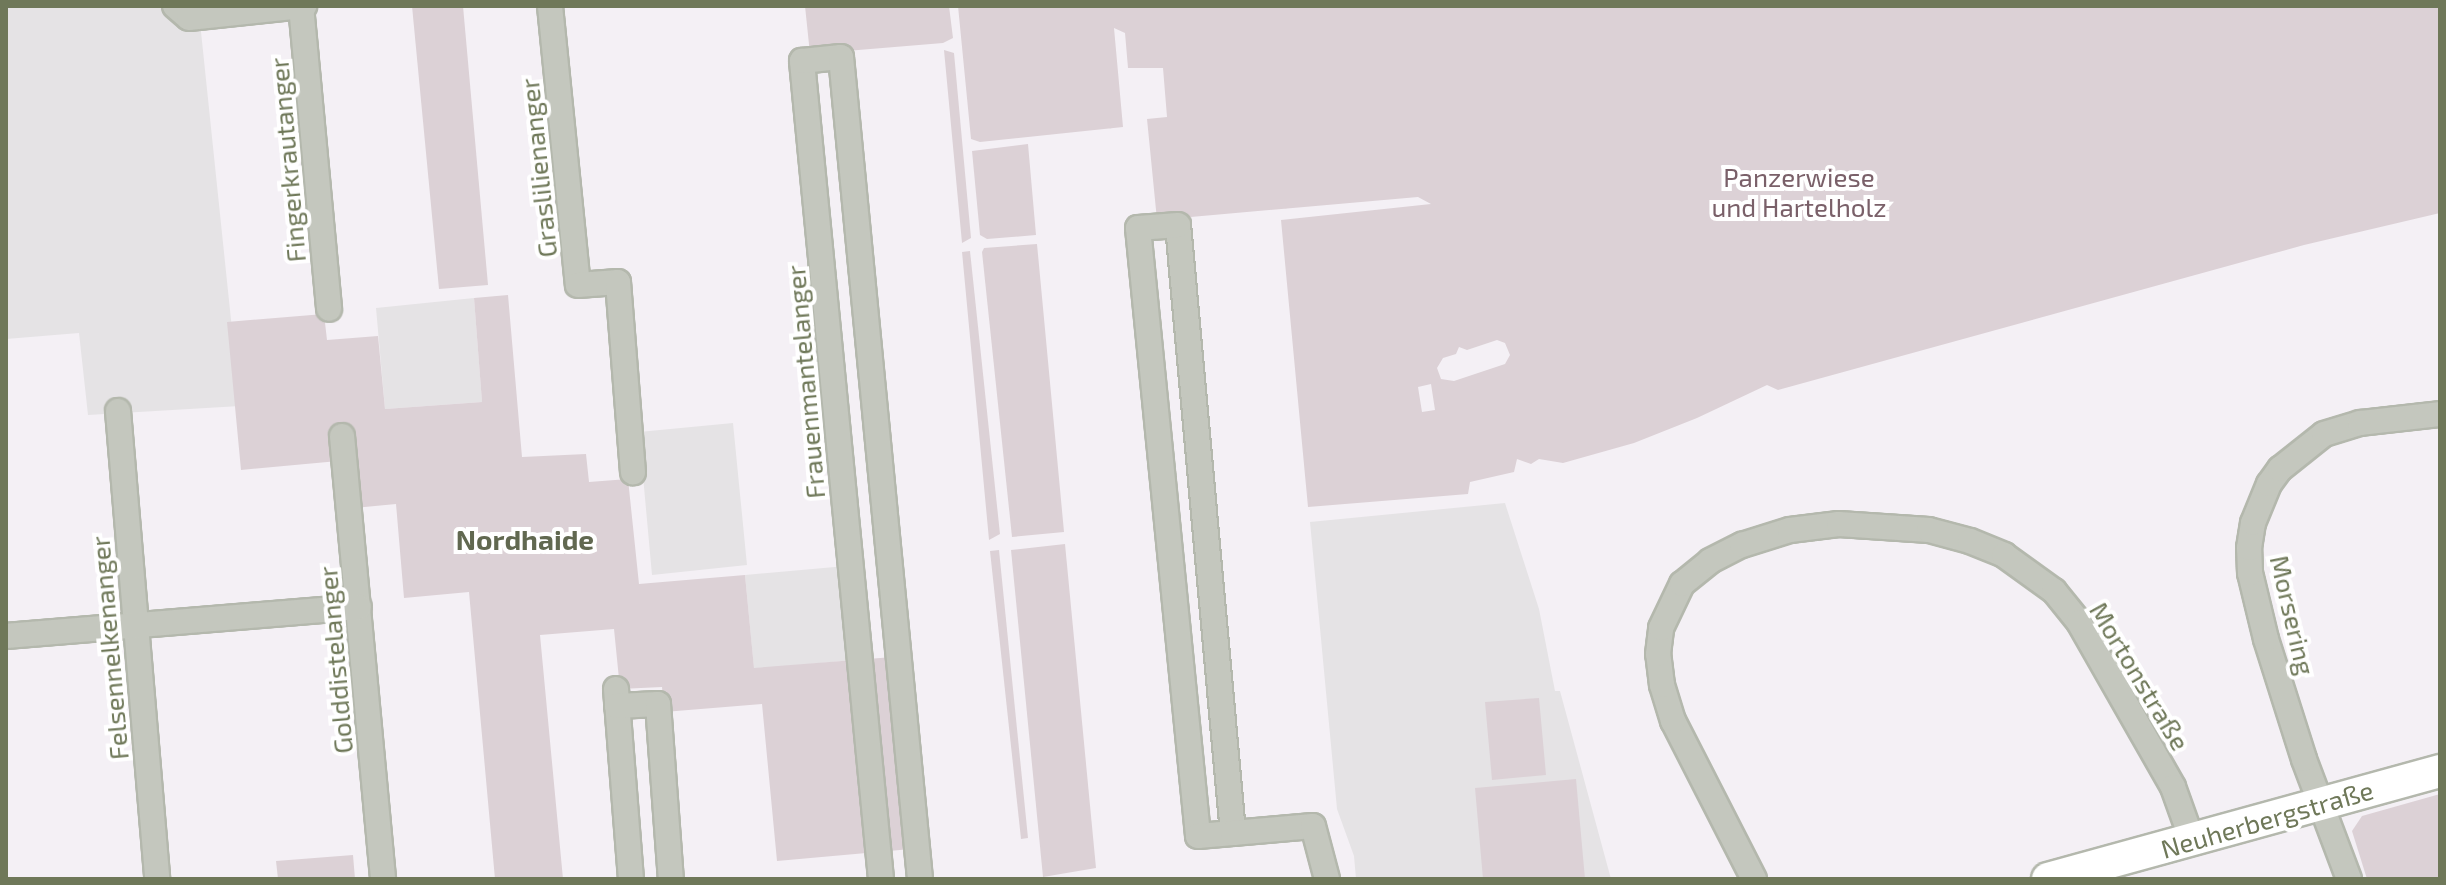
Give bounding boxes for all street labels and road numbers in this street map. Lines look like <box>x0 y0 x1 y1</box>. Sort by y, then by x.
street label: Fingerkrautanger <box>263 56 311 264</box>
street label: Graslilienanger <box>513 77 563 259</box>
street label: Frauenmantelanger <box>779 264 831 500</box>
street label: Felsennelkenanger <box>84 535 134 761</box>
street label: Morsering <box>2264 552 2322 678</box>
street label: Golddistelanger <box>311 565 359 755</box>
street label: Mortonstraße <box>2084 596 2196 756</box>
street label: Neuherbergstraße <box>2157 774 2377 864</box>

